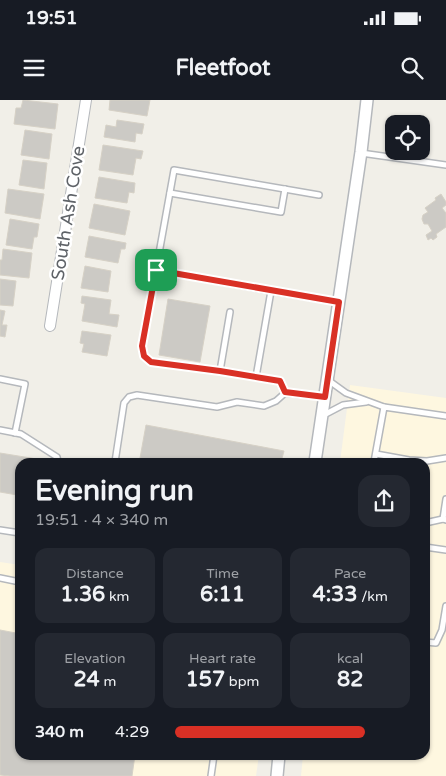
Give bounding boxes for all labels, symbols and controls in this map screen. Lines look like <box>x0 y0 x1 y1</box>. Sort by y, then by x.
text: 19:51 <box>25 7 78 29</box>
icon: menu <box>20 54 48 82</box>
icon: search <box>398 54 426 82</box>
text: Fleetfoot <box>176 55 270 81</box>
map controls <box>385 115 430 160</box>
button: locate <box>385 115 430 160</box>
street label: South Ash Cove <box>47 144 89 282</box>
pin <box>135 249 177 291</box>
icon: arrive <box>142 256 170 284</box>
text: Evening run <box>35 474 194 508</box>
button: share <box>358 475 410 527</box>
text: 19:51 · 4 × 340 m <box>35 510 168 530</box>
text: Distance <box>66 565 124 582</box>
text: Time <box>206 565 239 582</box>
text: Pace <box>334 565 366 582</box>
text: 1.36 <box>60 582 105 607</box>
text: 6:11 <box>200 582 245 607</box>
text: 4:33 <box>312 582 358 607</box>
text: km <box>105 588 129 605</box>
text: /km <box>358 588 388 605</box>
text: Elevation <box>64 650 125 667</box>
text: Heart rate <box>189 650 256 667</box>
text: kcal <box>337 650 363 667</box>
text: 24 <box>73 667 100 692</box>
text: 157 <box>186 667 225 692</box>
text: 82 <box>337 667 363 692</box>
text: m <box>100 673 116 690</box>
text: bpm <box>225 673 259 690</box>
text: 340 m <box>35 722 84 742</box>
text: 4:29 <box>115 722 149 742</box>

